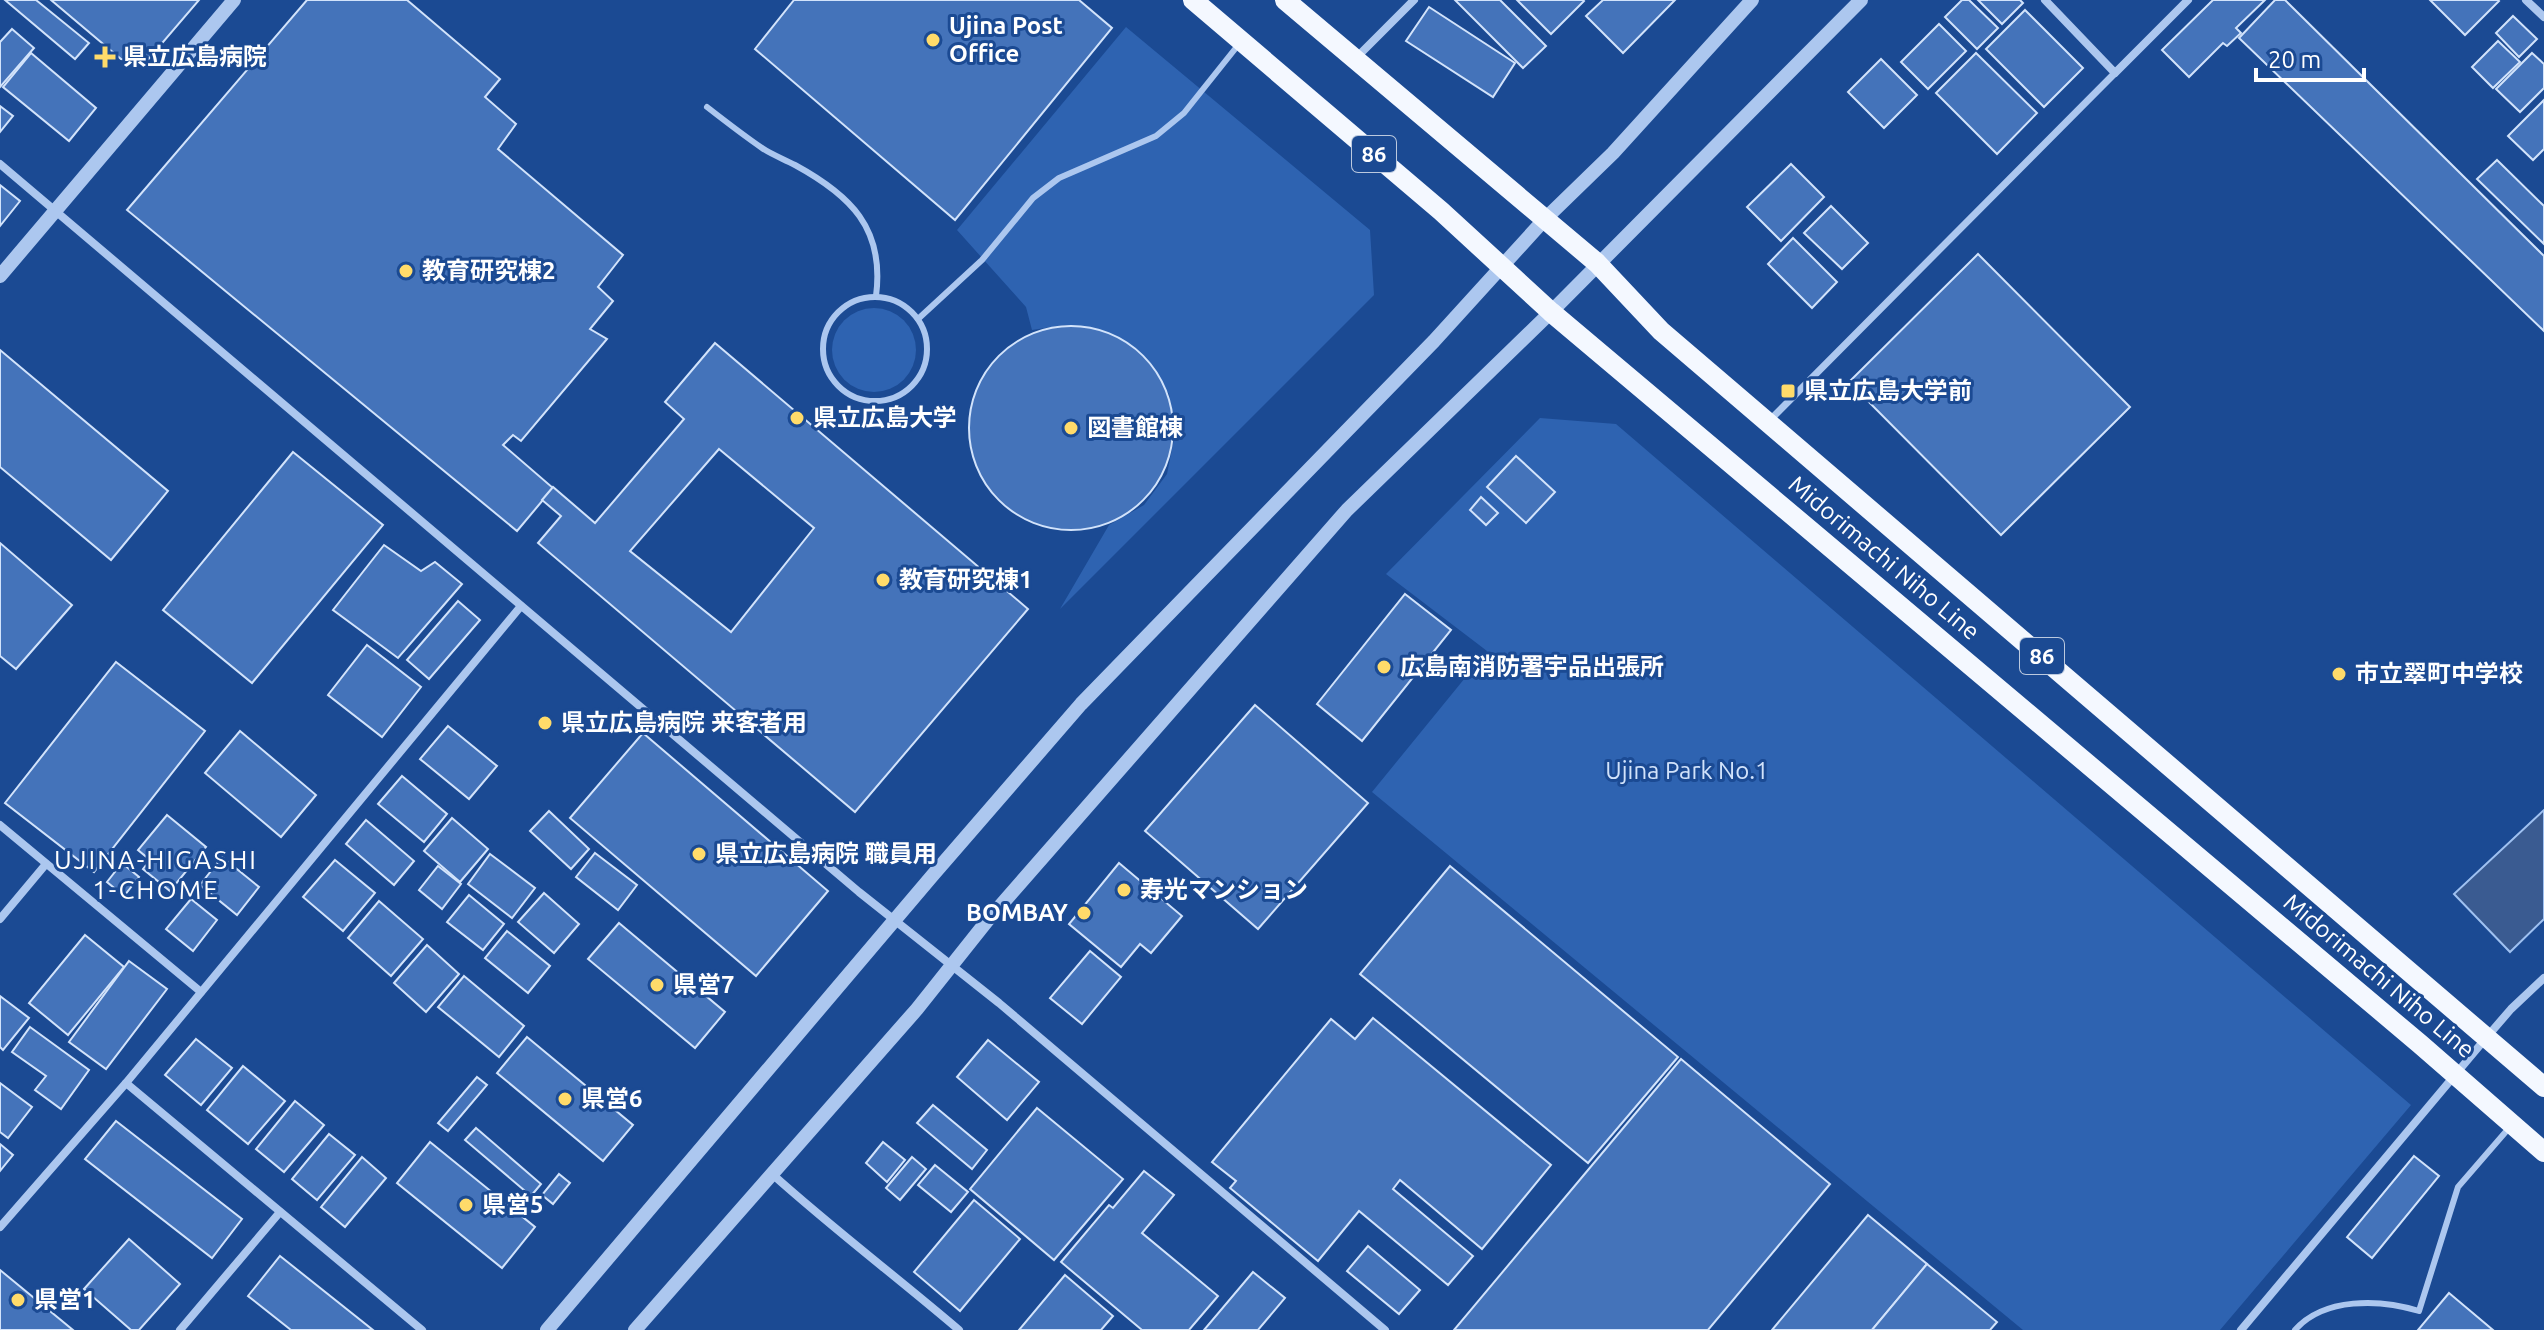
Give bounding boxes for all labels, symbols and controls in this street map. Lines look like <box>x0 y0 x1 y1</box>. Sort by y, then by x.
place label: Ujina Post Office <box>949 12 1063 67</box>
marker: Ujina Post Office <box>924 31 942 49</box>
scale bar <box>2256 32 2364 82</box>
place label: 県立広島病院 <box>123 43 267 70</box>
marker: 県立広島病院 <box>94 46 116 68</box>
text: 20 m <box>2268 46 2321 73</box>
road number: 86 <box>1352 136 1396 172</box>
place label: 教育研究棟2 <box>422 257 556 284</box>
marker: 教育研究棟2 <box>397 262 415 280</box>
place label: 県立広島大学前 <box>1804 377 1972 404</box>
marker: 県立広島大学前 <box>1779 382 1797 400</box>
place label: 県立広島大学 <box>813 404 957 431</box>
marker: 県立広島大学 <box>788 409 806 427</box>
place label: 図書館棟 <box>1087 414 1183 441</box>
marker: 図書館棟 <box>1062 419 1080 437</box>
street label: Midorimachi Niho Line <box>1784 470 1985 645</box>
place label: 教育研究棟1 <box>899 566 1033 593</box>
marker: 教育研究棟1 <box>874 571 892 589</box>
road number: 86 <box>2020 638 2064 674</box>
place label: 広島南消防署宇品出張所 <box>1400 653 1664 680</box>
marker: 広島南消防署宇品出張所 <box>1375 658 1393 676</box>
place label: 市立翠町中学校 <box>2355 660 2523 687</box>
marker: 市立翠町中学校 <box>2330 665 2348 683</box>
place label: 県立広島病院 来客者用 <box>561 709 807 736</box>
marker: 県立広島病院 来客者用 <box>536 714 554 732</box>
park label: Ujina Park No.1 <box>1605 757 1769 784</box>
place label: 県立広島病院 職員用 <box>715 840 937 867</box>
district label: UJINA-HIGASHI 1-CHOME <box>54 845 258 904</box>
marker: 県立広島病院 職員用 <box>690 845 708 863</box>
place label: 寿光マンション <box>1140 876 1308 903</box>
marker: 寿光マンション <box>1115 881 1133 899</box>
street label: Midorimachi Niho Line <box>2279 888 2480 1063</box>
place label: BOMBAY <box>966 899 1069 926</box>
marker: BOMBAY <box>1075 904 1093 922</box>
place label: 県営7 <box>673 971 735 998</box>
marker: 県営7 <box>648 976 666 994</box>
place label: 県営6 <box>581 1085 643 1112</box>
marker: 県営6 <box>556 1090 574 1108</box>
place label: 県営5 <box>482 1191 544 1218</box>
marker: 県営5 <box>457 1196 475 1214</box>
place label: 県営1 <box>34 1286 96 1313</box>
marker: 県営1 <box>9 1291 27 1309</box>

